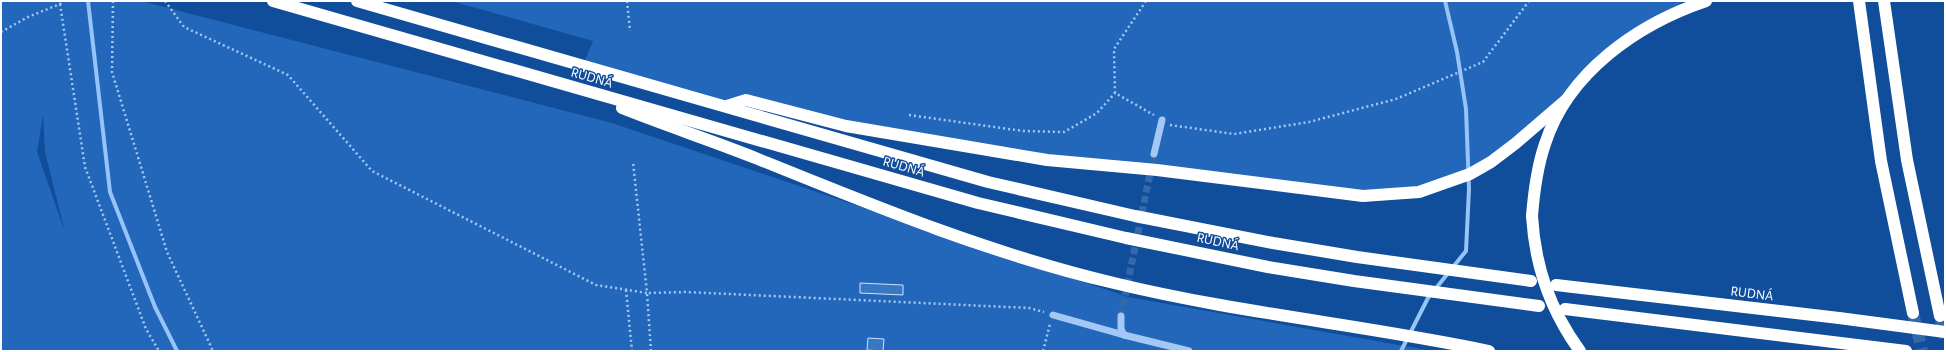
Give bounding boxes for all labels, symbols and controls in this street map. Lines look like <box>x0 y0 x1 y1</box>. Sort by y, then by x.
street label: RUDNÁ <box>569 62 615 91</box>
street label: RUDNÁ <box>881 151 927 180</box>
street label: RUDNÁ <box>1195 228 1241 253</box>
street label: RUDNÁ <box>1730 281 1774 304</box>

